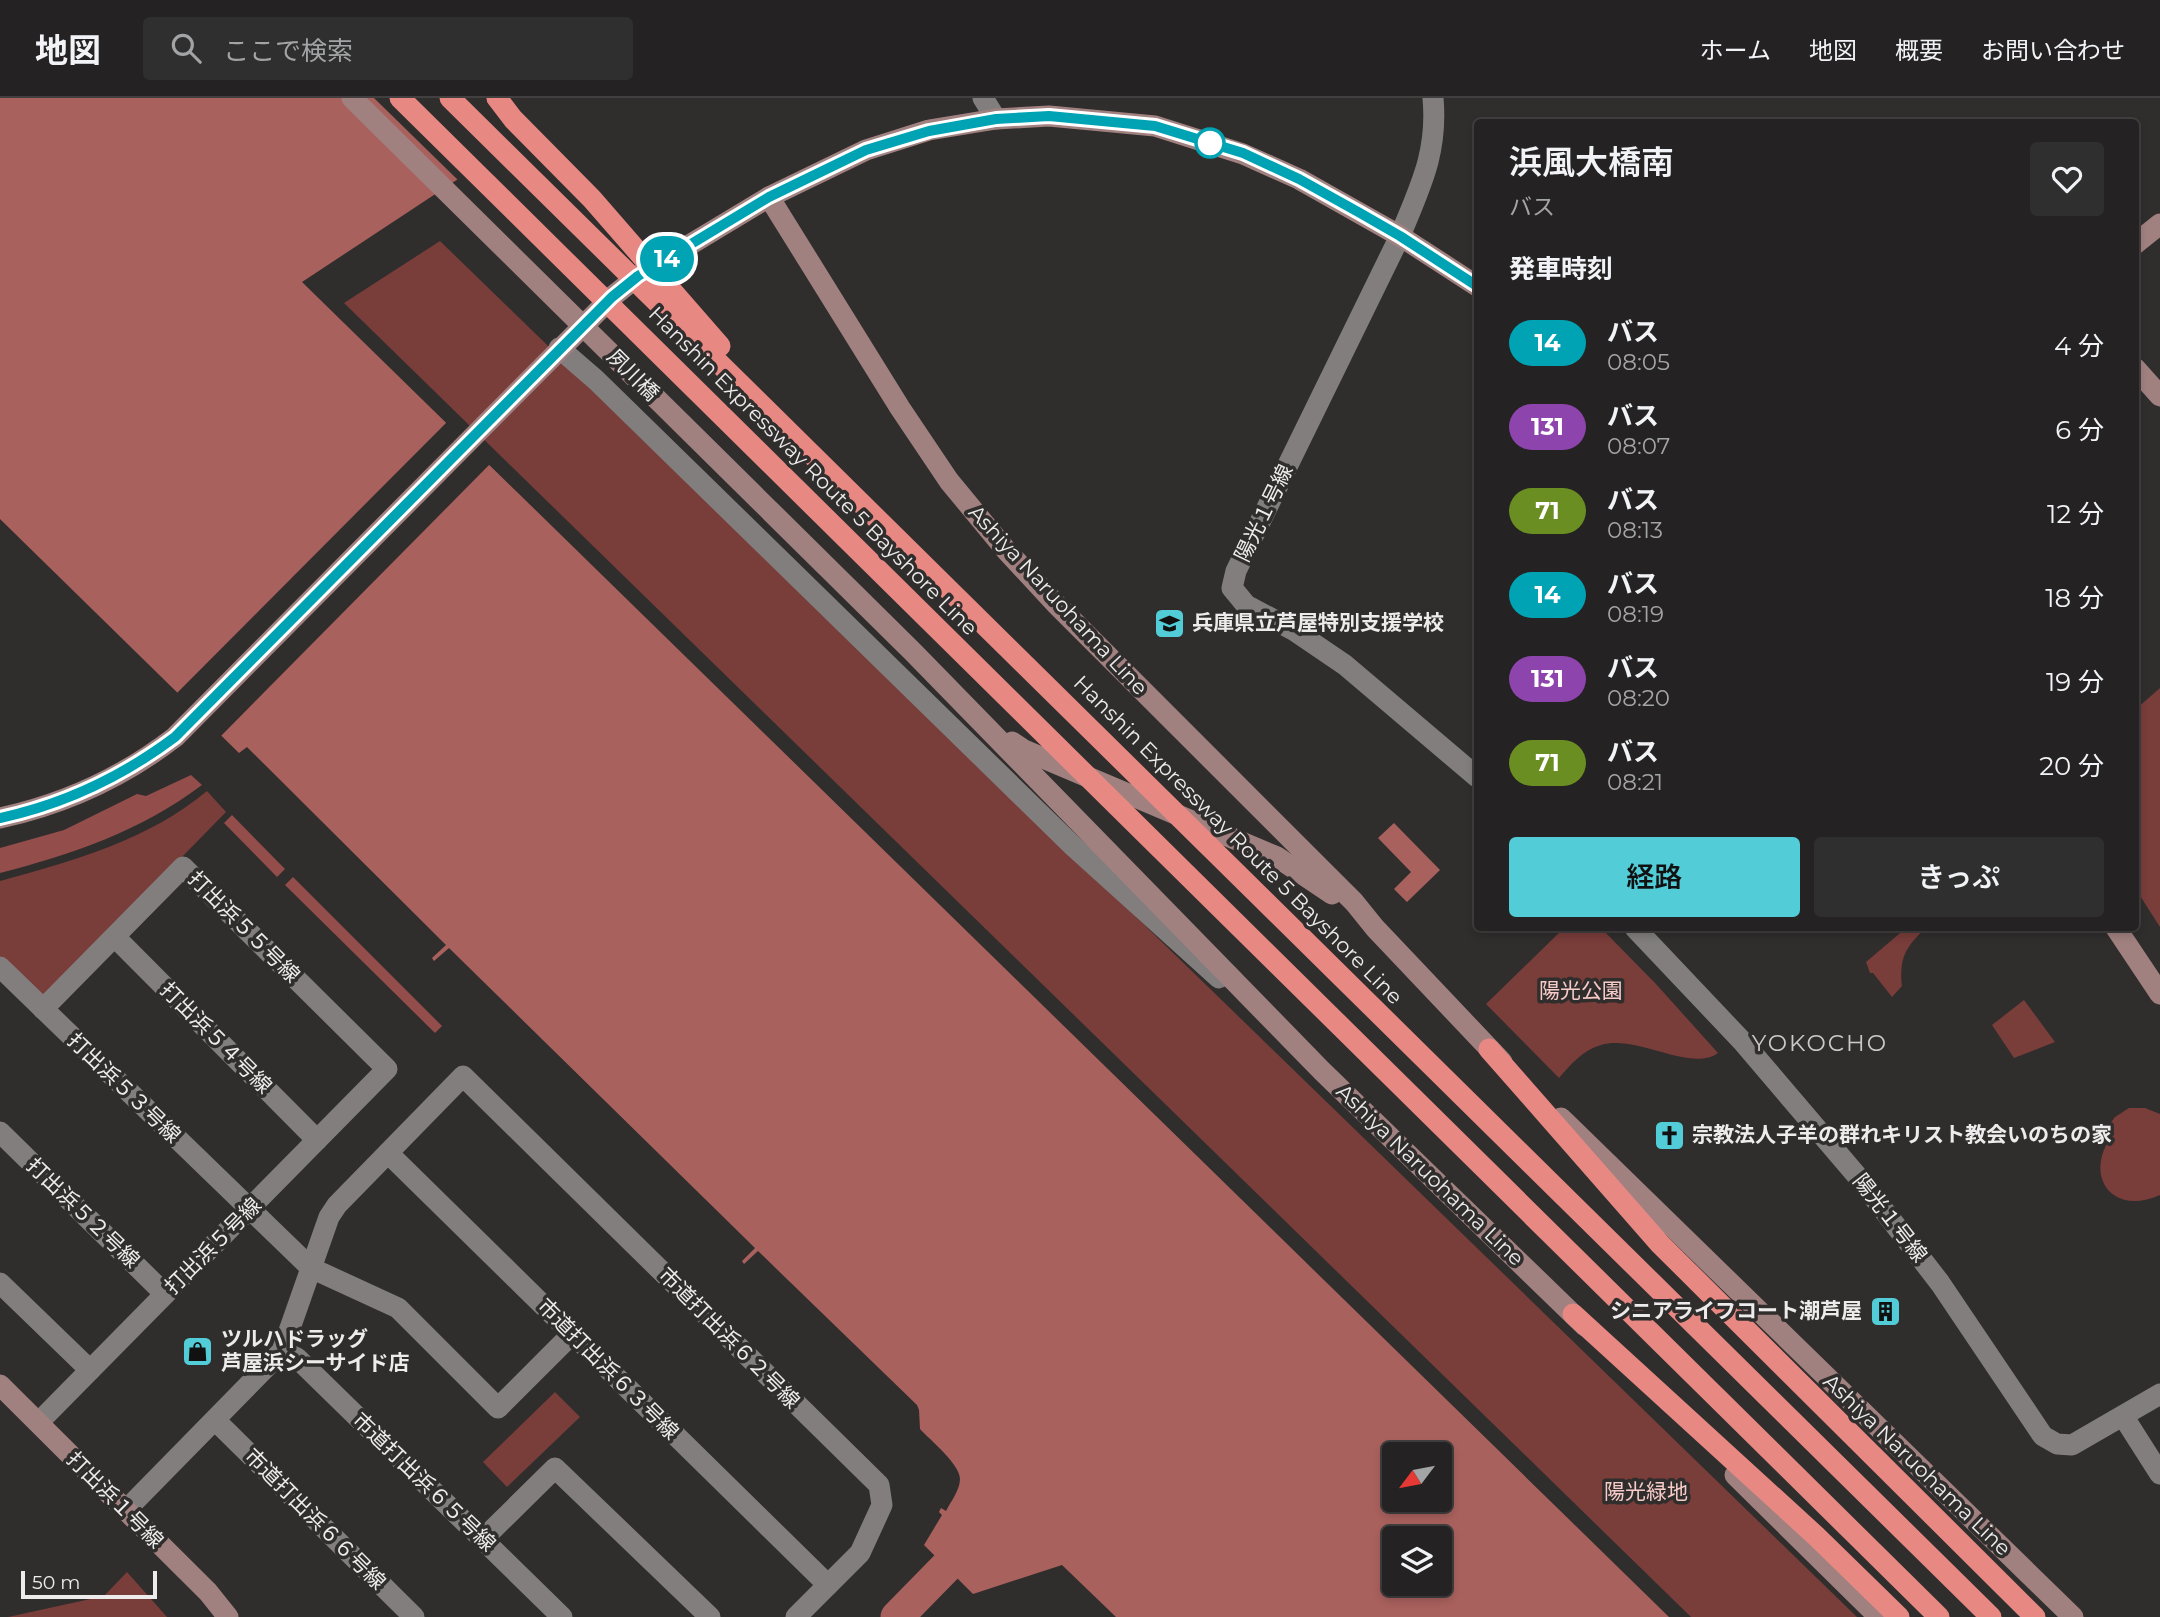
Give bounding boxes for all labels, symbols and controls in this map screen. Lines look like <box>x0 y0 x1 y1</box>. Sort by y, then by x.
search box <box>143 17 633 80</box>
icon: search <box>167 29 205 67</box>
text: 地図 <box>35 30 101 70</box>
text: ここで検索 <box>223 35 353 67</box>
text: ホーム <box>1700 36 1771 65</box>
text: 地図 <box>1809 36 1857 65</box>
text: 概要 <box>1895 36 1943 65</box>
text: お問い合わせ <box>1981 36 2125 65</box>
unlabelled marker <box>1195 128 1225 158</box>
text: 浜風大橋南 <box>1509 142 1674 182</box>
button: heart <box>2030 142 2104 216</box>
text: バス <box>1509 193 1555 221</box>
line badge: 14 <box>636 236 698 282</box>
text: 14 <box>654 244 680 273</box>
text: 発車時刻 <box>1509 253 1613 285</box>
street label: Hanshin Expressway Route 5 Bayshore Line <box>644 301 983 640</box>
text: バス <box>1607 316 1659 348</box>
text: 14 <box>1535 328 1560 357</box>
text: 4 分 <box>2054 330 2104 362</box>
street label: 夙川橋 <box>602 344 664 406</box>
text: 08:05 <box>1607 348 1670 376</box>
text: バス <box>1607 400 1659 432</box>
text: 131 <box>1531 412 1564 441</box>
text: 6 分 <box>2055 414 2104 446</box>
text: 08:07 <box>1607 432 1670 460</box>
street label: 陽光１号線 <box>1229 460 1298 565</box>
text: バス <box>1607 484 1659 516</box>
text: 71 <box>1535 496 1560 525</box>
text: 12 分 <box>2047 498 2104 530</box>
street label: Ashiya Naruohama Line <box>964 499 1153 700</box>
text: 08:13 <box>1607 516 1663 544</box>
text: バス <box>1607 568 1659 600</box>
text: 14 <box>1535 580 1560 609</box>
text: 18 分 <box>2045 582 2104 614</box>
text: 08:19 <box>1607 600 1664 628</box>
school or university icon: 兵庫県立芦屋特別支援学校 <box>1152 606 1186 640</box>
place label: 兵庫県立芦屋特別支援学校 <box>1192 610 1444 635</box>
text: バス <box>1607 652 1659 684</box>
text: 131 <box>1531 664 1564 693</box>
text: 19 分 <box>2046 666 2104 698</box>
street label: Hanshin Expressway Route 5 Bayshore Line <box>1069 670 1408 1009</box>
text: 08:20 <box>1607 684 1670 712</box>
text: バス <box>1607 736 1659 768</box>
text: 71 <box>1535 748 1560 777</box>
text: 20 分 <box>2039 750 2104 782</box>
text: 08:21 <box>1607 768 1663 796</box>
button: 経路 <box>1509 837 1800 917</box>
button: きっぷ <box>1814 837 2104 917</box>
street label: 打出浜５５号線 <box>184 866 305 987</box>
street label: 打出浜５４号線 <box>156 977 277 1098</box>
park label: 陽光公園 <box>1539 978 1623 1003</box>
street label: 打出浜５３号線 <box>63 1028 186 1148</box>
district label: YOKOCHO <box>1752 1029 1888 1057</box>
street label: Ashiya Naruohama Line <box>1332 1079 1529 1271</box>
church icon: 宗教法人子羊の群れキリスト教会いのちの家 <box>1652 1118 1686 1152</box>
place label: 宗教法人子羊の群れキリスト教会いのちの家 <box>1692 1122 2112 1147</box>
street label: 打出浜５２号線 <box>22 1153 145 1273</box>
street label: 陽光１号線 <box>1848 1169 1933 1267</box>
street label: 打出浜５号線 <box>159 1192 266 1299</box>
street label: 市道打出浜６２号線 <box>654 1262 805 1413</box>
street label: 市道打出浜６３号線 <box>533 1293 684 1444</box>
building icon: シニアライフコート潮芦屋 <box>1868 1294 1902 1328</box>
place label: シニアライフコート潮芦屋 <box>1610 1298 1862 1323</box>
place label: ツルハドラッグ 芦屋浜シーサイド店 <box>221 1326 410 1375</box>
shop icon: ツルハドラッグ 芦屋浜シーサイド店 <box>181 1334 215 1368</box>
street label: Ashiya Naruohama Line <box>1819 1369 2016 1561</box>
street label: 市道打出浜６５号線 <box>348 1407 501 1556</box>
north arrow <box>1382 1442 1452 1512</box>
map controls <box>1382 1442 1452 1596</box>
street label: 市道打出浜６６号線 <box>240 1443 391 1594</box>
street label: 打出浜１号線 <box>62 1446 169 1553</box>
park label: 陽光緑地 <box>1604 1479 1688 1504</box>
button: layers <box>1382 1526 1452 1596</box>
scale bar <box>21 1568 158 1600</box>
text: 50 m <box>32 1571 80 1594</box>

